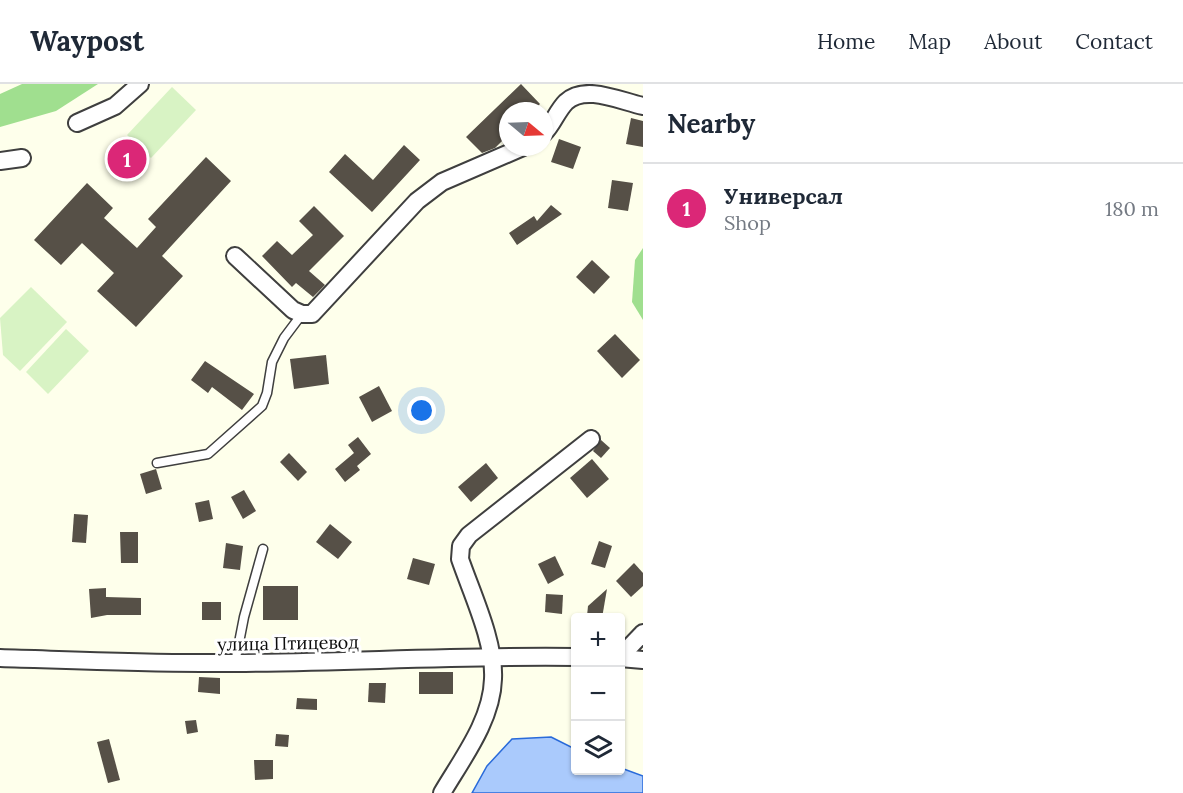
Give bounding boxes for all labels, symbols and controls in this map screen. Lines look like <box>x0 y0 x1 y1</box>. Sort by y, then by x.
text: Waypost <box>30 23 144 59</box>
text: Home <box>817 28 875 55</box>
text: Map <box>908 28 951 55</box>
text: About <box>984 28 1042 55</box>
text: Contact <box>1075 28 1153 55</box>
north arrow <box>499 102 553 156</box>
text: Nearby <box>667 107 755 140</box>
pin: 1 <box>108 136 146 182</box>
text: Универсал <box>724 182 843 210</box>
text: 1 <box>682 196 691 221</box>
text: 180 m <box>1105 196 1159 221</box>
text: Shop <box>724 210 771 235</box>
your location <box>407 396 436 425</box>
map controls <box>571 613 625 775</box>
button: + <box>571 613 625 667</box>
street label: улица Птицевод <box>217 630 359 656</box>
button: − <box>571 667 625 721</box>
button: layers <box>571 721 625 775</box>

